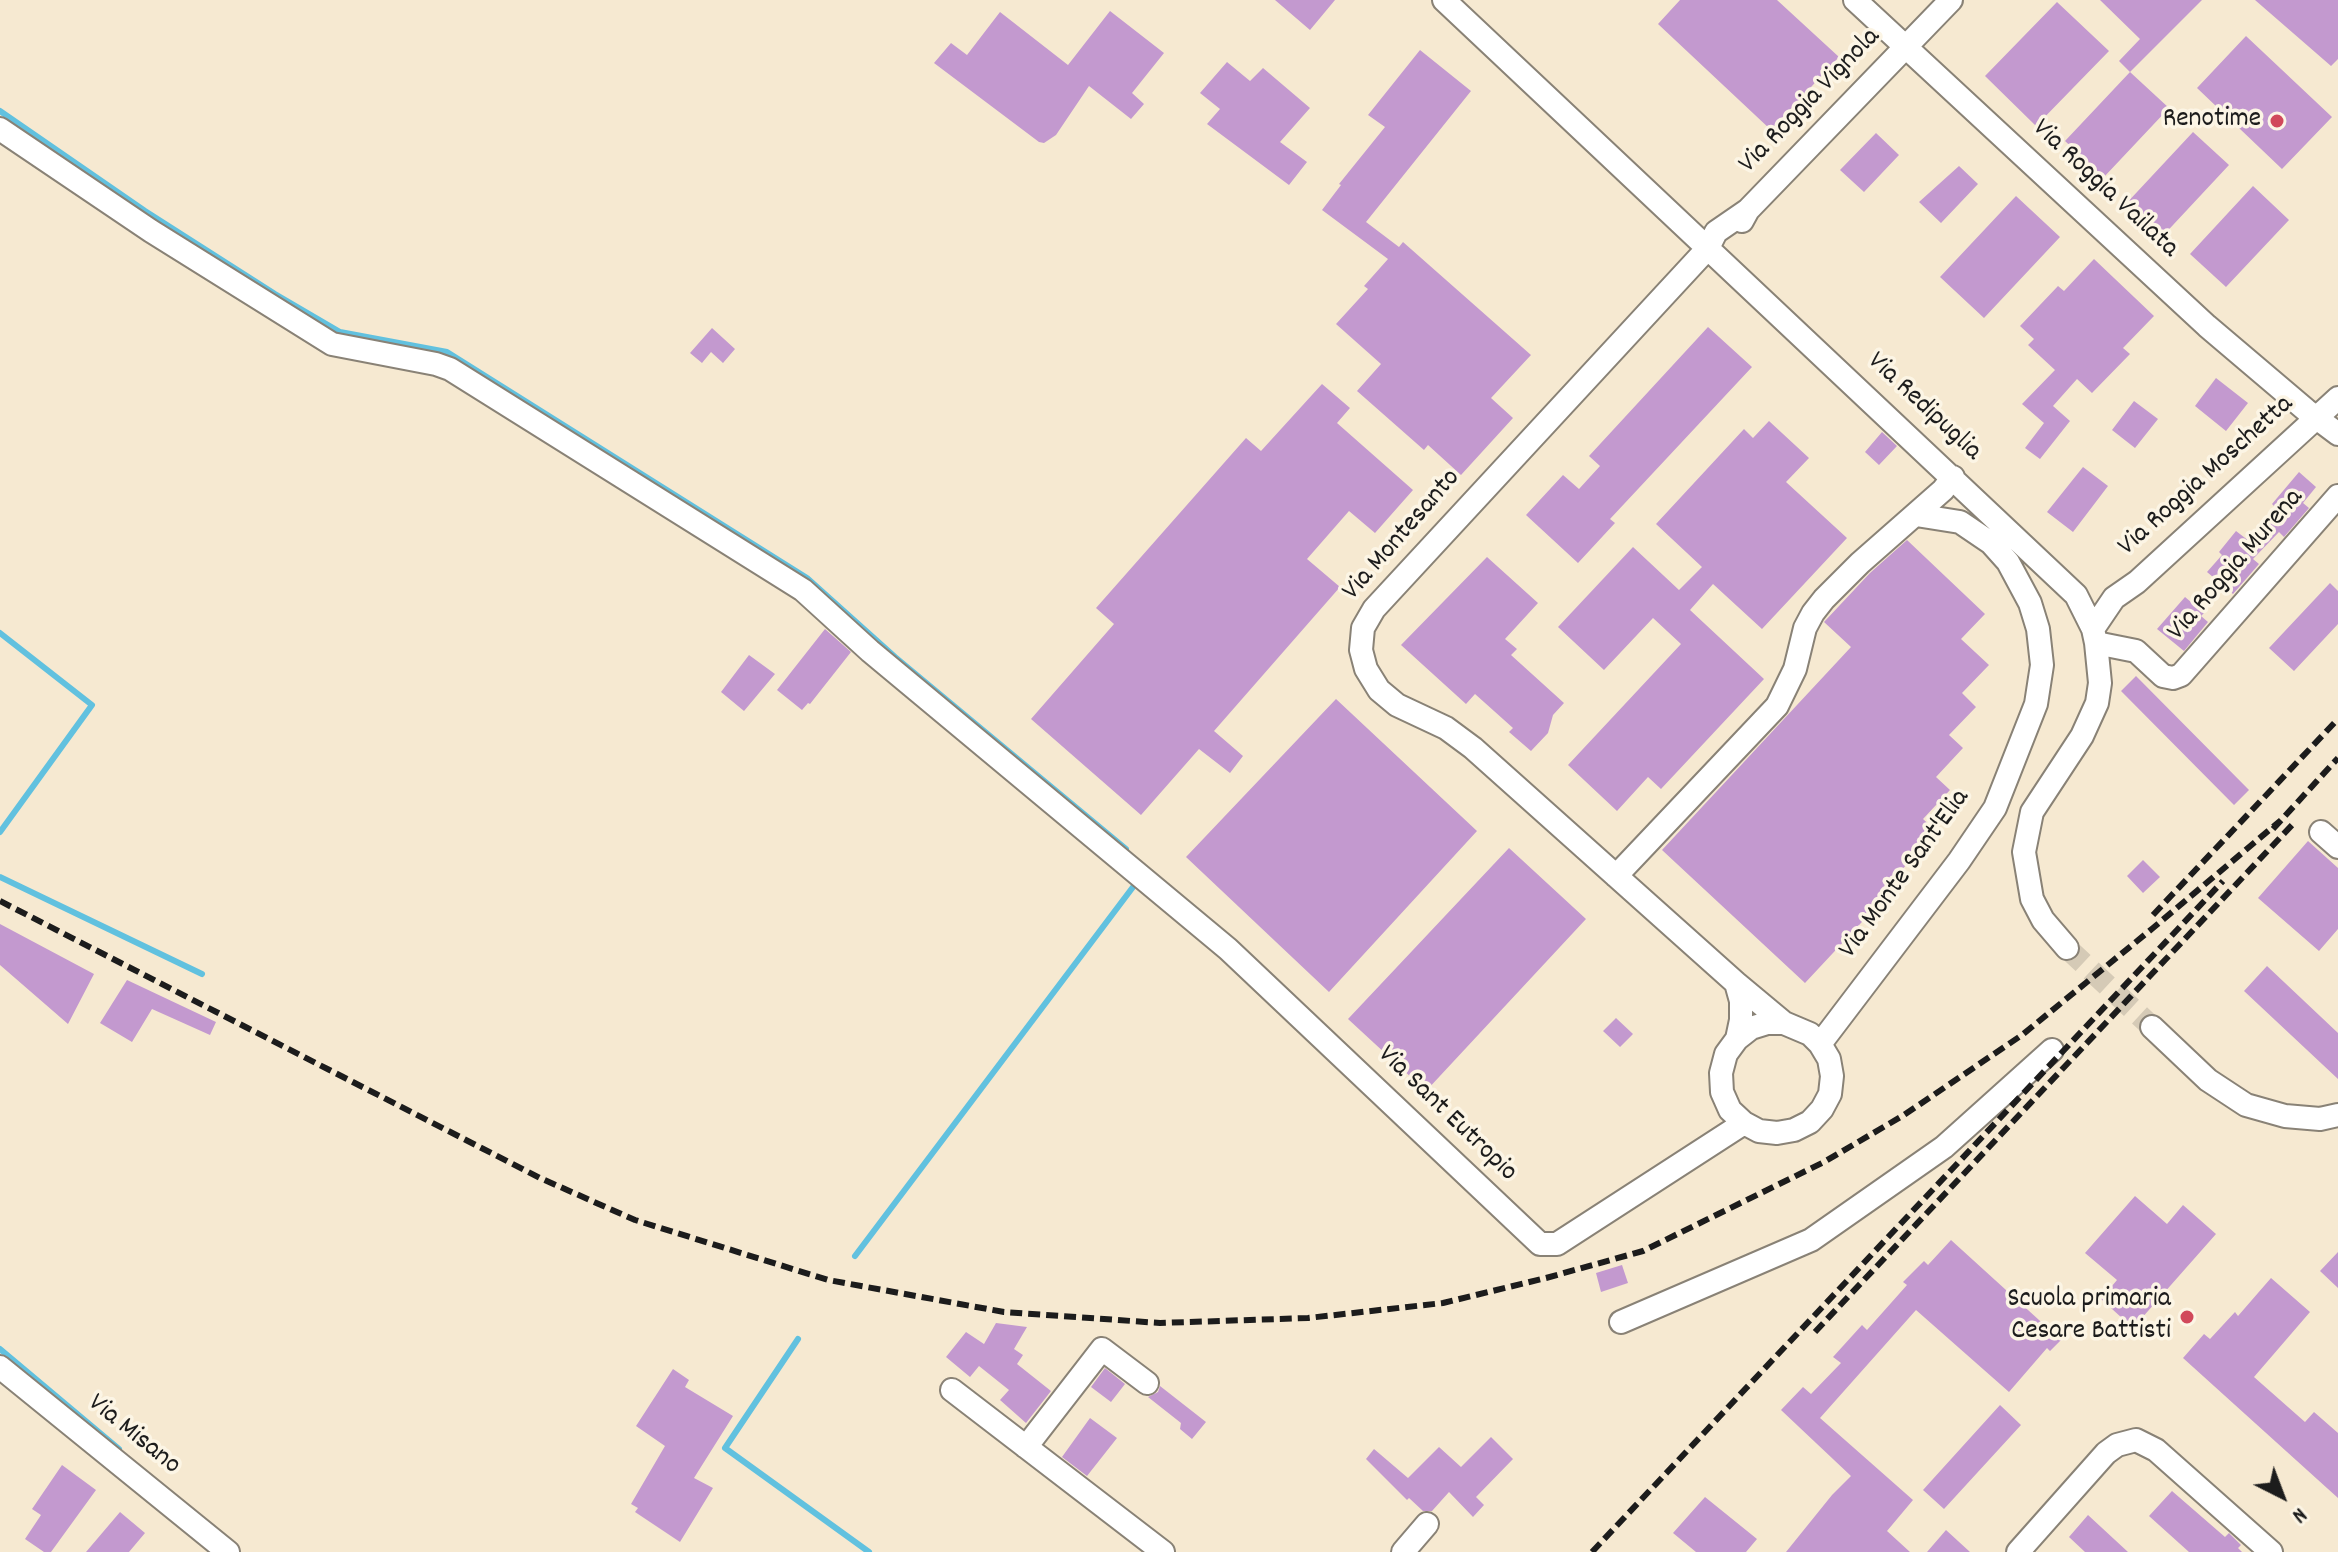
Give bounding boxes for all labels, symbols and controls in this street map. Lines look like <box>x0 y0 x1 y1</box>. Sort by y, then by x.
street label: Via Roggia Vignola <box>1733 22 1889 182</box>
place label: Renotime <box>2163 104 2261 138</box>
marker: Renotime <box>2268 112 2286 130</box>
street label: Via Roggia Vailata <box>2024 113 2184 267</box>
street label: Via Redipuglia <box>1859 346 1987 470</box>
street label: Via Roggia Moschetta <box>2112 389 2302 565</box>
street label: Via Montesanto <box>1337 463 1469 609</box>
street label: Via Roggia Murena <box>2162 483 2312 649</box>
street label: Via Monte Sant'Elia <box>1833 784 1979 966</box>
street label: Via Sant Eutropio <box>1369 1040 1523 1190</box>
place label: Scuola primaria Cesare Battisti <box>2007 1284 2171 1350</box>
marker: Scuola primaria Cesare Battisti <box>2178 1308 2196 1326</box>
street label: Via Misano <box>80 1388 186 1484</box>
north arrow <box>2242 1456 2322 1536</box>
text: N <box>2284 1499 2313 1529</box>

